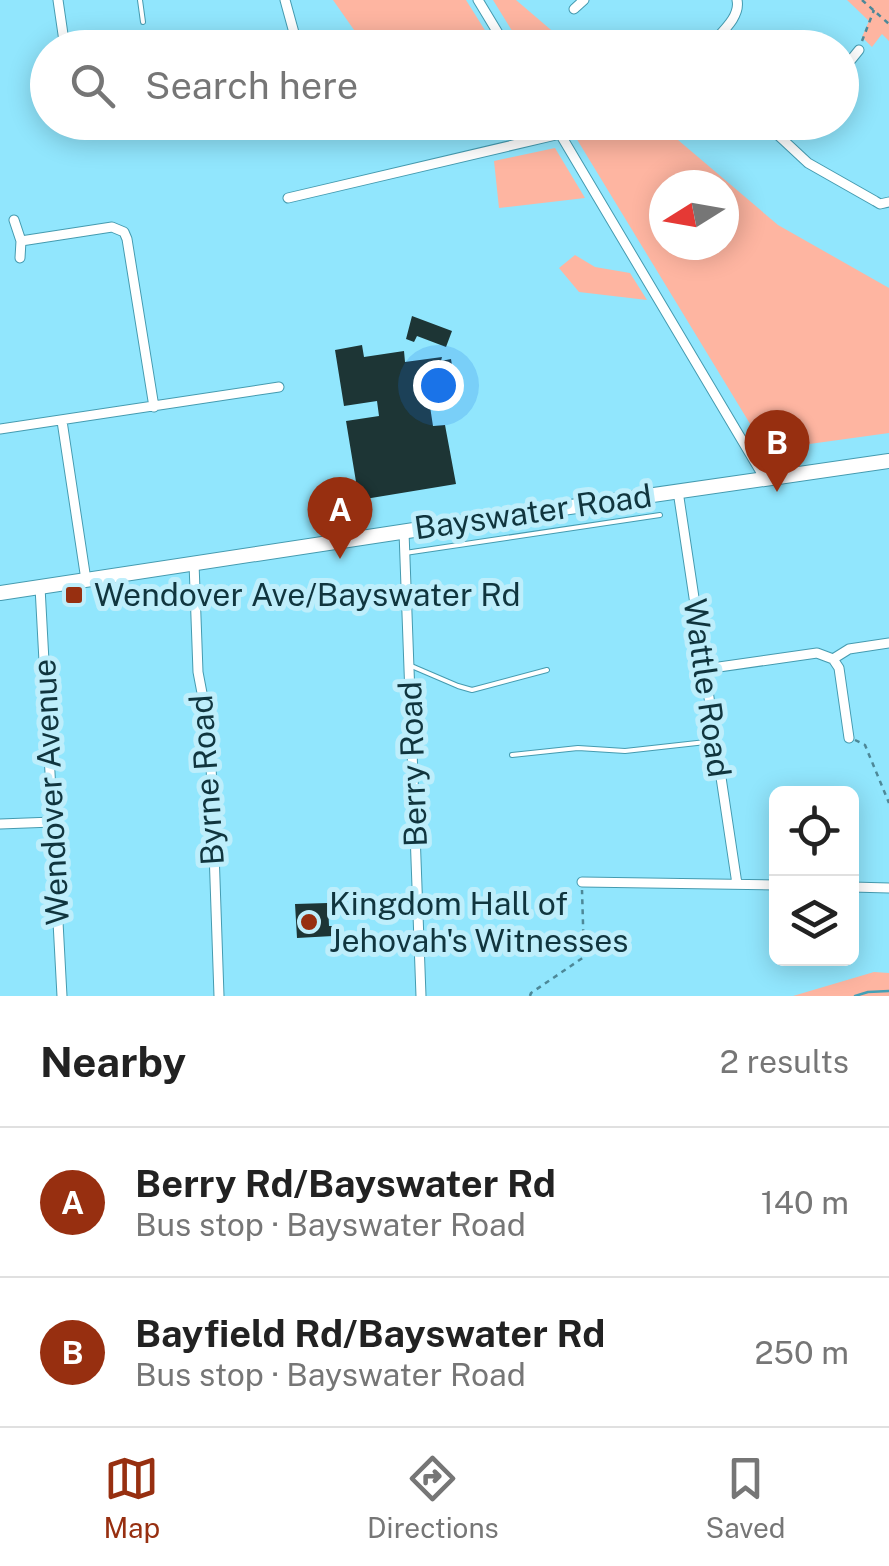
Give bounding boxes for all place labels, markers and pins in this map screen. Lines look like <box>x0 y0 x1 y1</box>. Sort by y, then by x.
pin: B <box>744 410 810 492</box>
pin: A <box>308 476 372 559</box>
place label: Wendover Ave/Bayswater Rd <box>94 576 520 613</box>
marker: Wendover Ave/Bayswater Rd <box>63 584 85 606</box>
place label: Kingdom Hall of Jehovah's Witnesses <box>329 885 629 959</box>
marker: Kingdom Hall of Jehovah's Witnesses <box>298 911 320 933</box>

